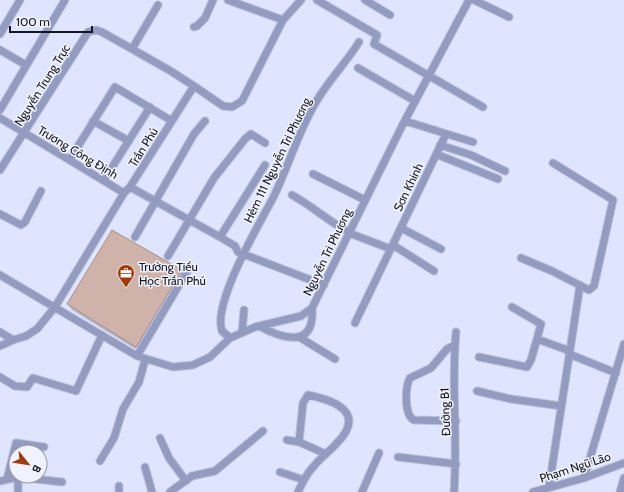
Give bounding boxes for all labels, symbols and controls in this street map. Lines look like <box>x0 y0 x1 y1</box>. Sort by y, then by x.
scale bar <box>10 8 92 34</box>
text: 100 m <box>16 14 50 29</box>
street label: Nguyễn Trung Trực <box>11 41 73 129</box>
street label: Hẻm 111 Nguyễn Tri Phương <box>240 94 314 225</box>
street label: Trương Công Định <box>35 122 121 182</box>
street label: Trần Phú <box>125 124 161 170</box>
street label: Sơn Khinh <box>390 160 426 214</box>
street label: Nguyễn Tri Phương <box>299 205 355 298</box>
place label: Trường Tiểu Học Trần Phú <box>139 259 206 288</box>
office icon: Trường Tiểu Học Trần Phú <box>116 263 136 288</box>
street label: Đường B1 <box>437 388 453 436</box>
north arrow <box>8 444 48 484</box>
street label: Phạm Ngũ Lão <box>538 448 613 486</box>
text: B <box>29 463 44 476</box>

